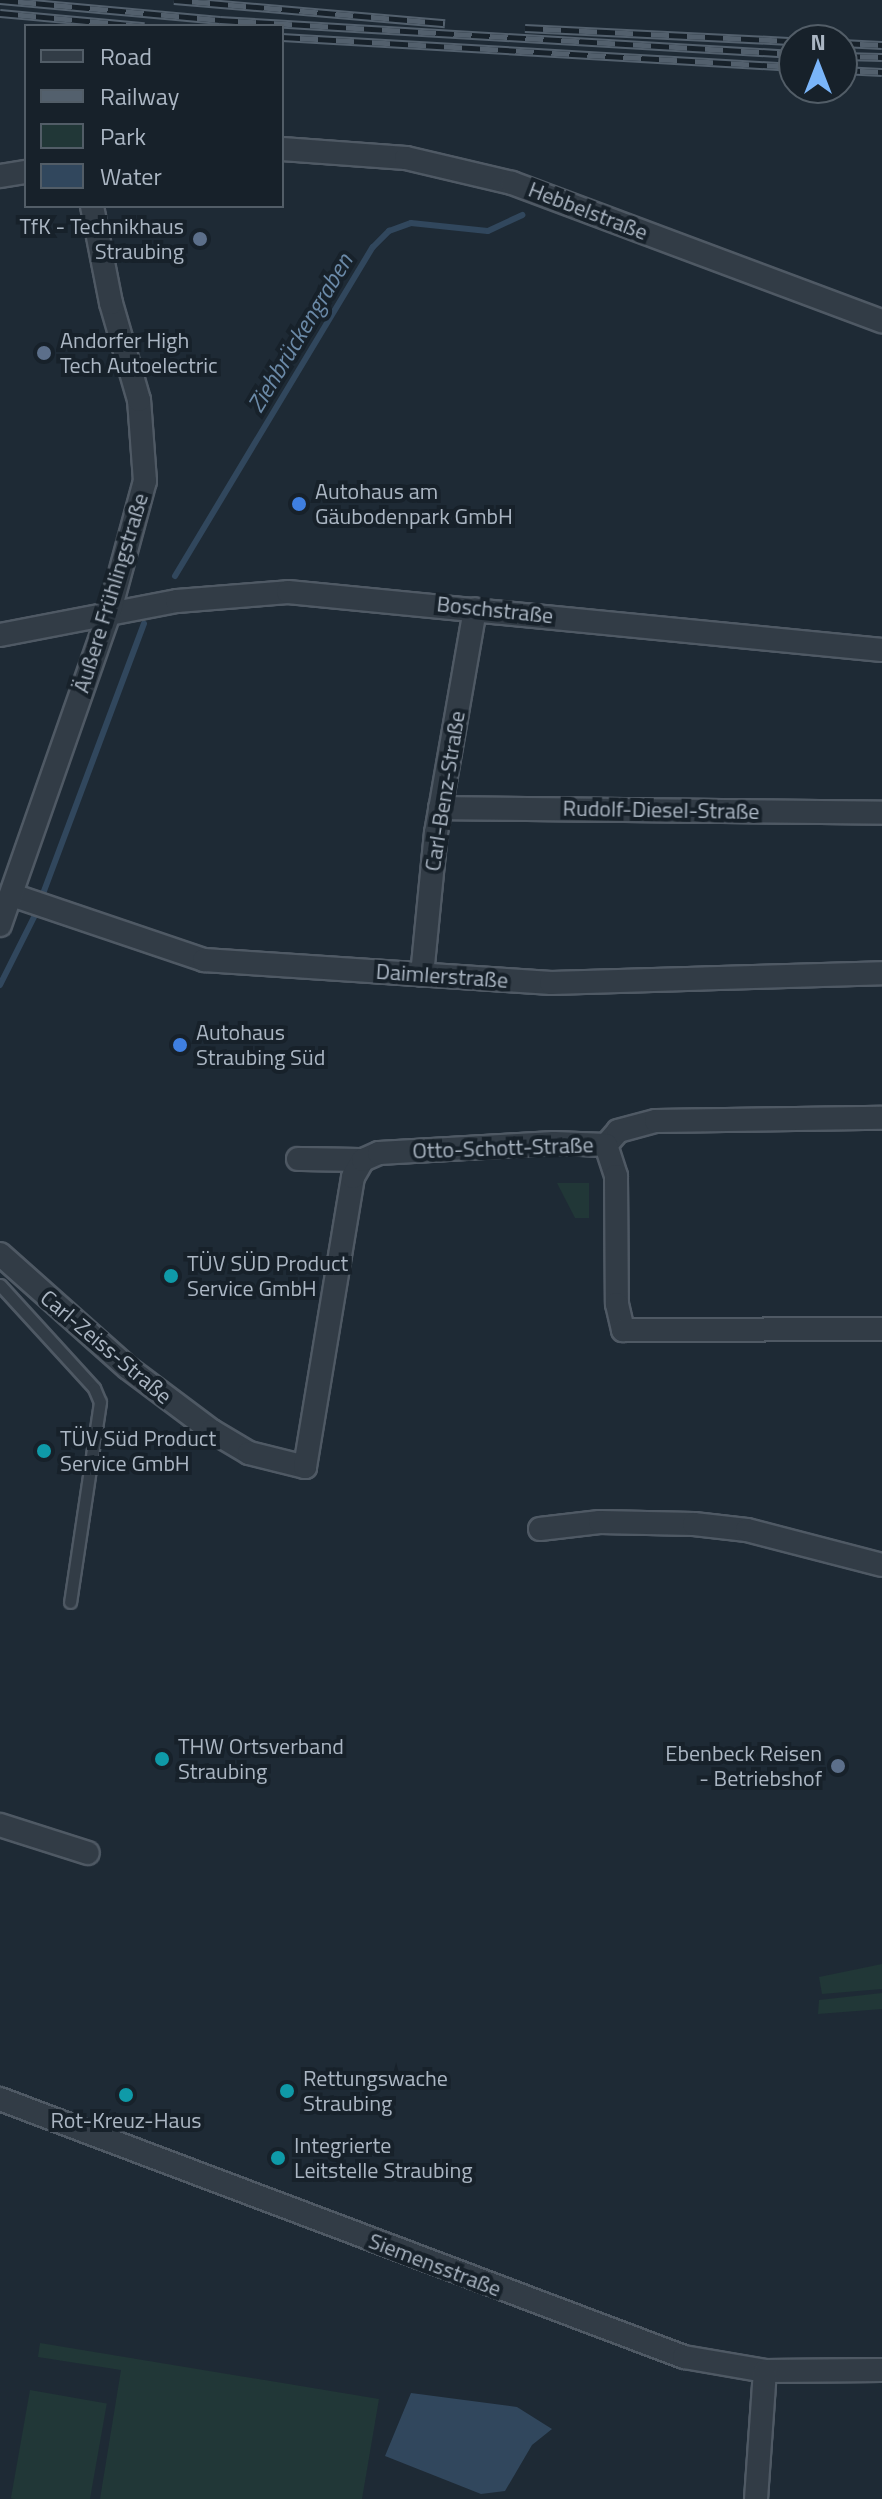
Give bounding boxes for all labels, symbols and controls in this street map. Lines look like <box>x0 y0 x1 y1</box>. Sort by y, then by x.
legend <box>24 24 284 208</box>
north arrow <box>778 24 858 104</box>
text: N <box>810 25 826 59</box>
text: Road <box>100 38 152 74</box>
text: Railway <box>100 78 179 114</box>
text: Park <box>100 118 146 154</box>
text: Water <box>100 158 162 194</box>
street label: Hebbelstraße <box>525 176 651 246</box>
place label: TfK - Technikhaus Straubing <box>20 213 184 264</box>
marker: TfK - Technikhaus Straubing <box>191 230 209 248</box>
water label: Ziehbrückengraben <box>241 248 359 418</box>
place label: Andorfer High Tech Autoelectric <box>60 327 218 378</box>
marker: Andorfer High Tech Autoelectric <box>35 344 53 362</box>
place label: Autohaus am Gäubodenpark GmbH <box>315 478 513 530</box>
street label: Äußere Frühlingstraße <box>68 490 154 696</box>
marker: Autohaus am Gäubodenpark GmbH <box>290 495 308 513</box>
street label: Boschstraße <box>435 591 555 629</box>
street label: Carl-Benz-Straße <box>419 709 471 873</box>
street label: Rudolf-Diesel-Straße <box>562 795 760 825</box>
street label: Daimlerstraße <box>375 958 509 994</box>
place label: Autohaus Straubing Süd <box>196 1019 325 1070</box>
marker: Autohaus Straubing Süd <box>171 1036 189 1054</box>
street label: Otto-Schott-Straße <box>412 1132 594 1164</box>
place label: TÜV SÜD Product Service GmbH <box>187 1250 348 1302</box>
marker: TÜV SÜD Product Service GmbH <box>162 1267 180 1285</box>
street label: Carl-Zeiss-Straße <box>35 1284 177 1410</box>
place label: TÜV Süd Product Service GmbH <box>60 1425 216 1476</box>
marker: TÜV Süd Product Service GmbH <box>35 1442 53 1460</box>
place label: THW Ortsverband Straubing <box>178 1733 344 1784</box>
place label: Ebenbeck Reisen - Betriebshof <box>665 1740 822 1792</box>
marker: THW Ortsverband Straubing <box>153 1750 171 1768</box>
marker: Ebenbeck Reisen - Betriebshof <box>829 1757 847 1775</box>
place label: Rettungswache Straubing <box>303 2065 448 2116</box>
marker: Rettungswache Straubing <box>278 2082 296 2100</box>
marker: Rot-Kreuz-Haus <box>117 2086 135 2104</box>
place label: Rot-Kreuz-Haus <box>50 2108 202 2134</box>
place label: Integrierte Leitstelle Straubing <box>294 2132 473 2184</box>
marker: Integrierte Leitstelle Straubing <box>269 2149 287 2167</box>
street label: Siemensstraße <box>365 2228 505 2302</box>

